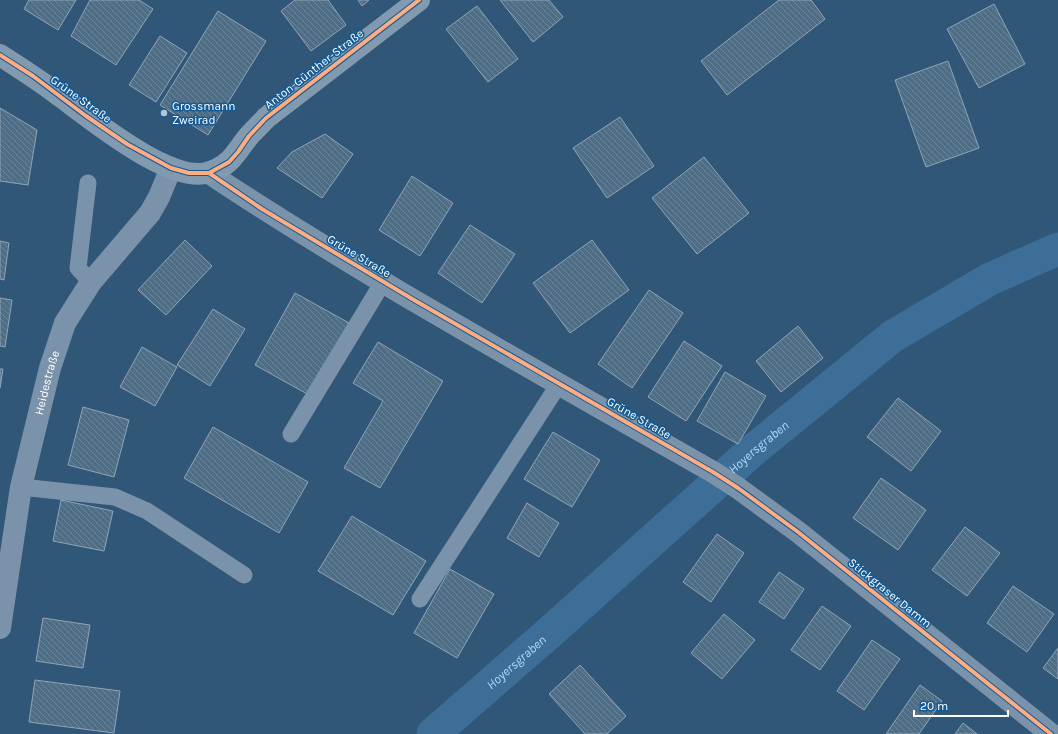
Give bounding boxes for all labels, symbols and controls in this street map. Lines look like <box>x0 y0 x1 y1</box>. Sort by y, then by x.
street label: Anton-Günther-Straße <box>262 26 366 112</box>
street label: Grüne Straße <box>48 72 114 126</box>
place label: Grossmann Zweirad <box>172 99 236 127</box>
marker: Grossmann Zweirad <box>159 108 169 118</box>
street label: Grüne Straße <box>325 232 393 280</box>
street label: Heidestraße <box>32 349 62 417</box>
street label: Grüne Straße <box>604 394 674 442</box>
water label: Hoyersgraben <box>725 417 792 477</box>
street label: Stickgraser Damm <box>846 555 934 631</box>
water label: Hoyersgraben <box>483 632 549 692</box>
scale bar <box>914 692 1008 718</box>
text: 20 m <box>920 699 948 713</box>

